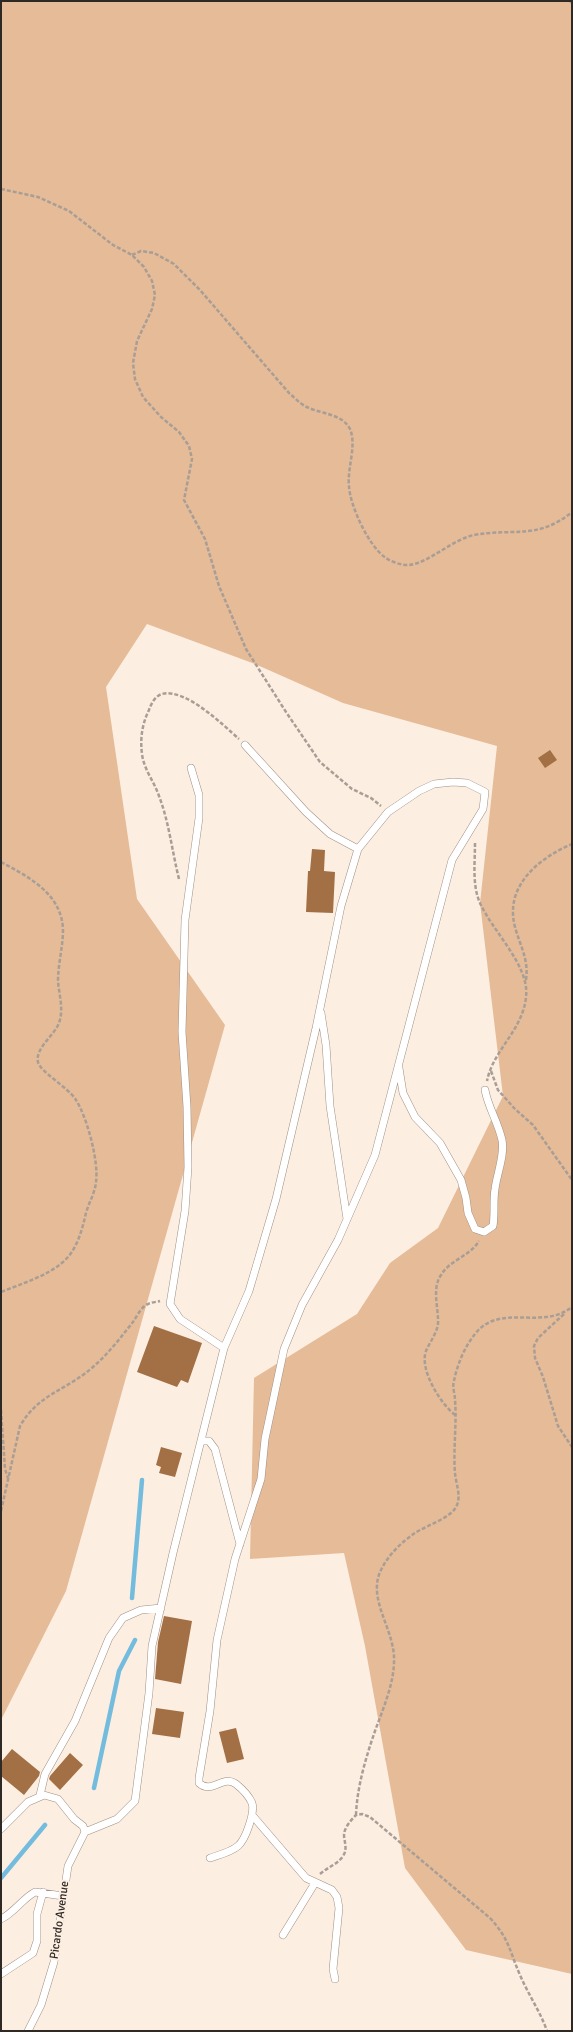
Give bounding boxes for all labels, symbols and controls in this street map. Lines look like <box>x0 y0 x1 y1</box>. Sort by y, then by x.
street label: Picardo Avenue <box>47 1880 72 1960</box>

